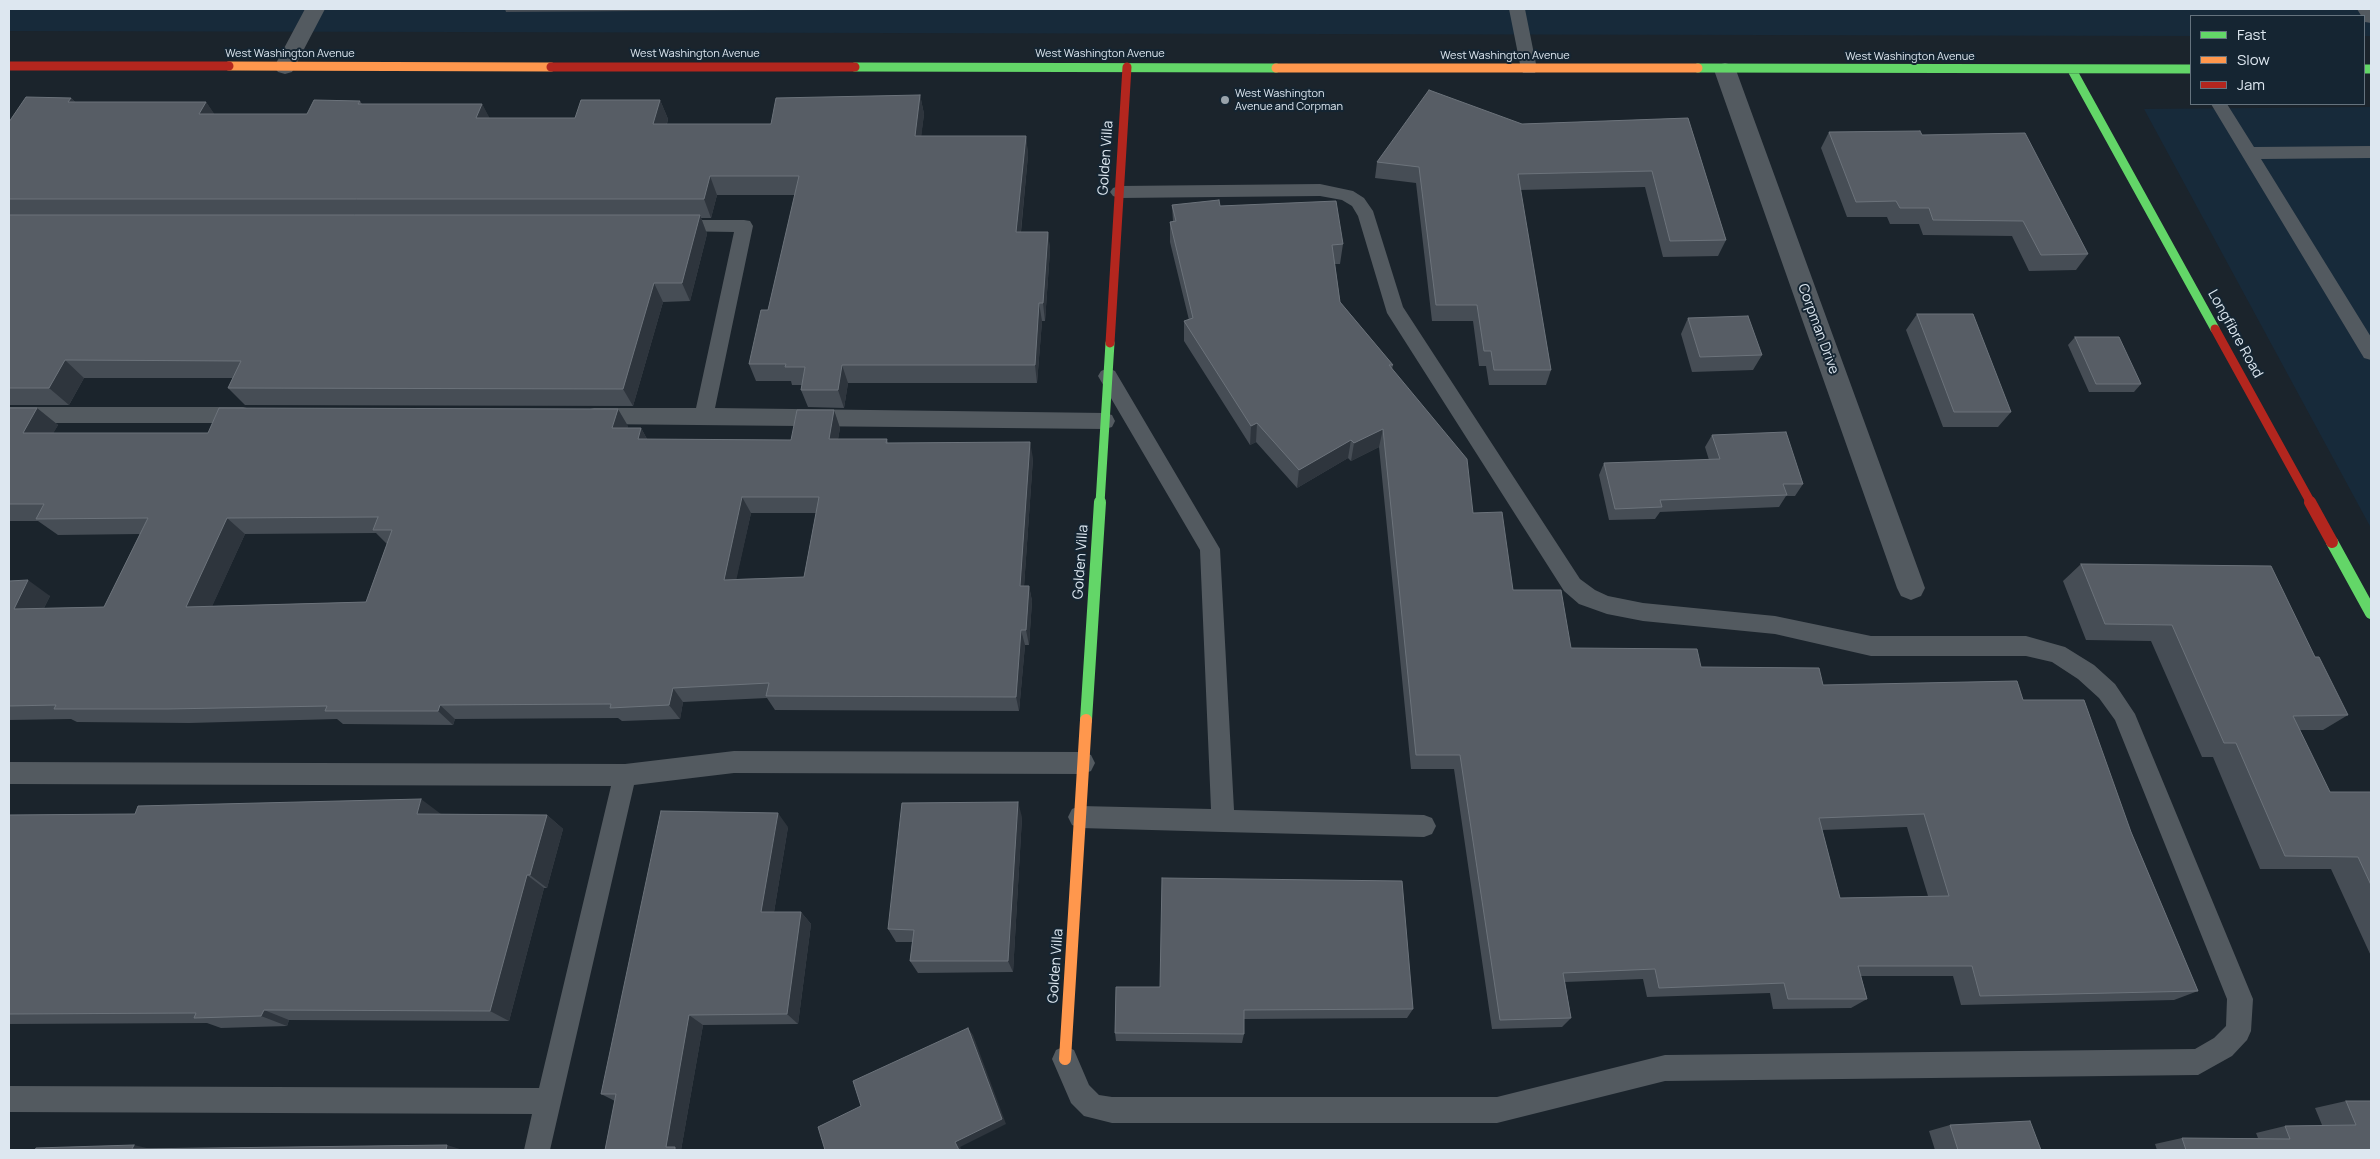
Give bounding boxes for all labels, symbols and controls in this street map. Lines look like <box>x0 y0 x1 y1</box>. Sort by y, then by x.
legend <box>2190 15 2365 105</box>
text: Fast <box>2237 24 2266 45</box>
street label: West Washington Avenue <box>225 47 355 61</box>
street label: West Washington Avenue <box>630 47 760 61</box>
street label: West Washington Avenue <box>1035 47 1165 61</box>
street label: West Washington Avenue <box>1440 49 1570 63</box>
text: Slow <box>2237 49 2270 70</box>
street label: West Washington Avenue <box>1845 50 1975 64</box>
text: Jam <box>2237 74 2265 95</box>
place label: West Washington Avenue and Corpman <box>1235 87 1343 113</box>
marker: West Washington Avenue and Corpman <box>1219 94 1231 106</box>
street label: Golden Villa <box>1095 120 1117 196</box>
street label: Corpman Drive <box>1794 281 1842 377</box>
street label: Longfibre Road <box>2204 287 2266 381</box>
street label: Golden Villa <box>1070 524 1092 600</box>
street label: Golden Villa <box>1045 928 1067 1004</box>

